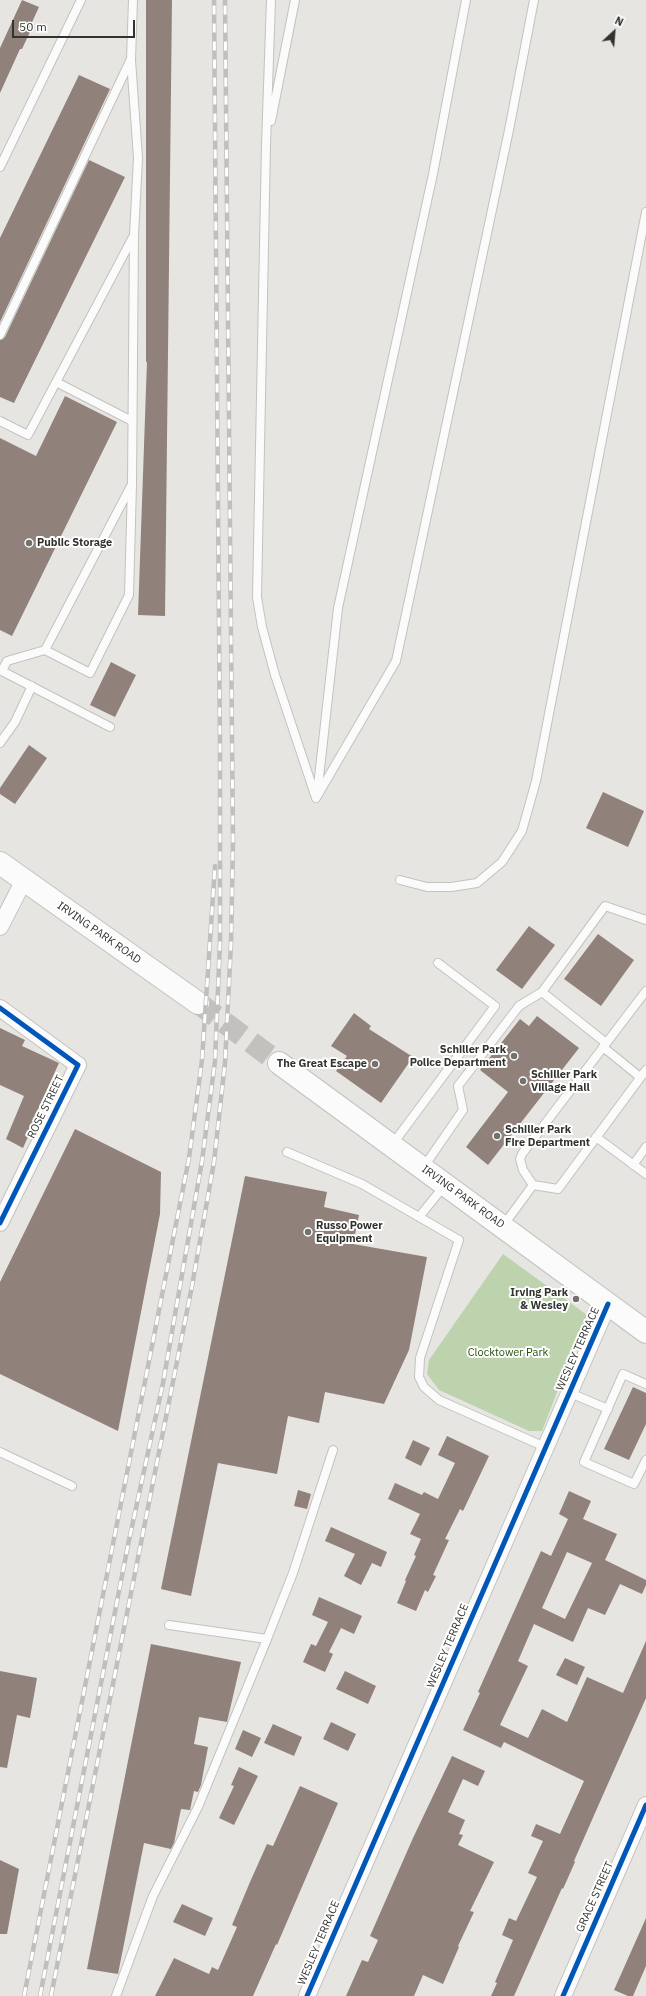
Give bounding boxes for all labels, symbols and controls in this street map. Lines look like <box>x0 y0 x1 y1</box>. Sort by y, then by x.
scale bar <box>14 12 137 38</box>
north arrow <box>594 12 634 52</box>
text: N <box>613 13 626 29</box>
text: 50 m <box>19 19 47 34</box>
place label: Public Storage <box>37 536 112 550</box>
marker: Public Storage <box>24 538 34 548</box>
street label: IRVING PARK ROAD <box>55 899 143 967</box>
place label: Schiller Park Police Department <box>410 1043 506 1069</box>
marker: Schiller Park Police Department <box>509 1051 519 1061</box>
place label: The Great Escape <box>277 1057 367 1071</box>
marker: The Great Escape <box>370 1059 380 1069</box>
place label: Schiller Park Village Hall <box>531 1068 597 1094</box>
street label: ROSE STREET <box>25 1073 67 1141</box>
marker: Schiller Park Village Hall <box>518 1076 528 1086</box>
place label: Schiller Park Fire Department <box>505 1123 590 1149</box>
marker: Schiller Park Fire Department <box>492 1131 502 1141</box>
street label: IRVING PARK ROAD <box>419 1163 507 1231</box>
place label: Russo Power Equipment <box>316 1219 383 1245</box>
marker: Russo Power Equipment <box>303 1227 313 1237</box>
place label: Irving Park & Wesley <box>510 1286 568 1312</box>
marker: Irving Park & Wesley <box>571 1294 581 1304</box>
street label: WESLEY TERRACE <box>554 1305 602 1393</box>
park label: Clocktower Park <box>468 1346 548 1360</box>
street label: WESLEY TERRACE <box>424 1602 472 1690</box>
street label: GRACE STREET <box>573 1860 617 1934</box>
street label: WESLEY TERRACE <box>295 1899 343 1987</box>

